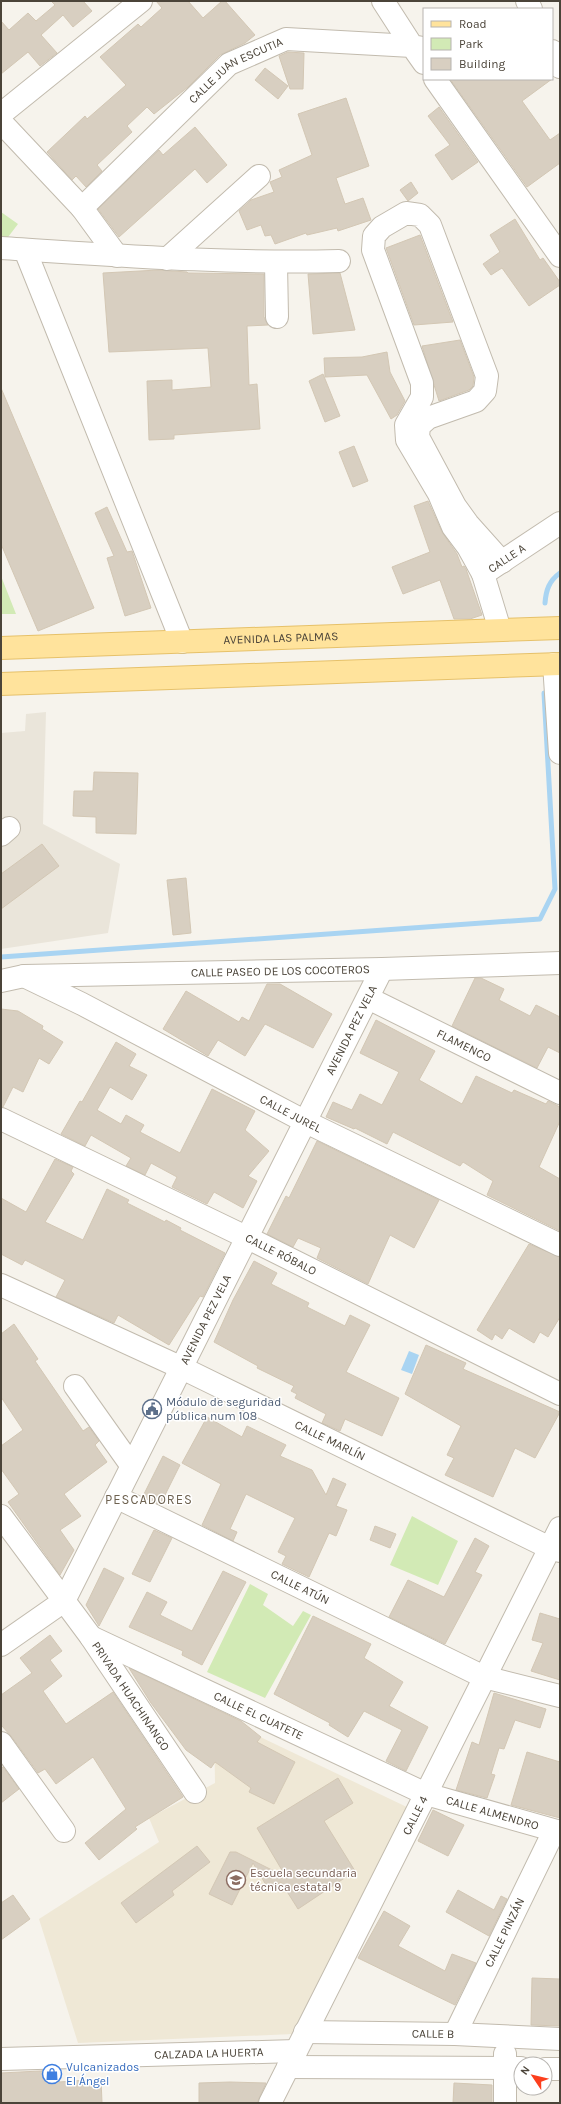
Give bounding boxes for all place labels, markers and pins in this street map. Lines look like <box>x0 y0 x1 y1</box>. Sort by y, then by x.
place label: Módulo de seguridad pública num 108 <box>166 1395 281 1423</box>
public building icon: Módulo de seguridad pública num 108 <box>141 1398 163 1420</box>
place label: Escuela secundaria técnica estatal 9 <box>250 1866 357 1894</box>
school or university icon: Escuela secundaria técnica estatal 9 <box>225 1869 247 1891</box>
place label: Vulcanizados El Ángel <box>66 2060 139 2088</box>
shop icon: Vulcanizados El Ángel <box>41 2063 63 2085</box>

